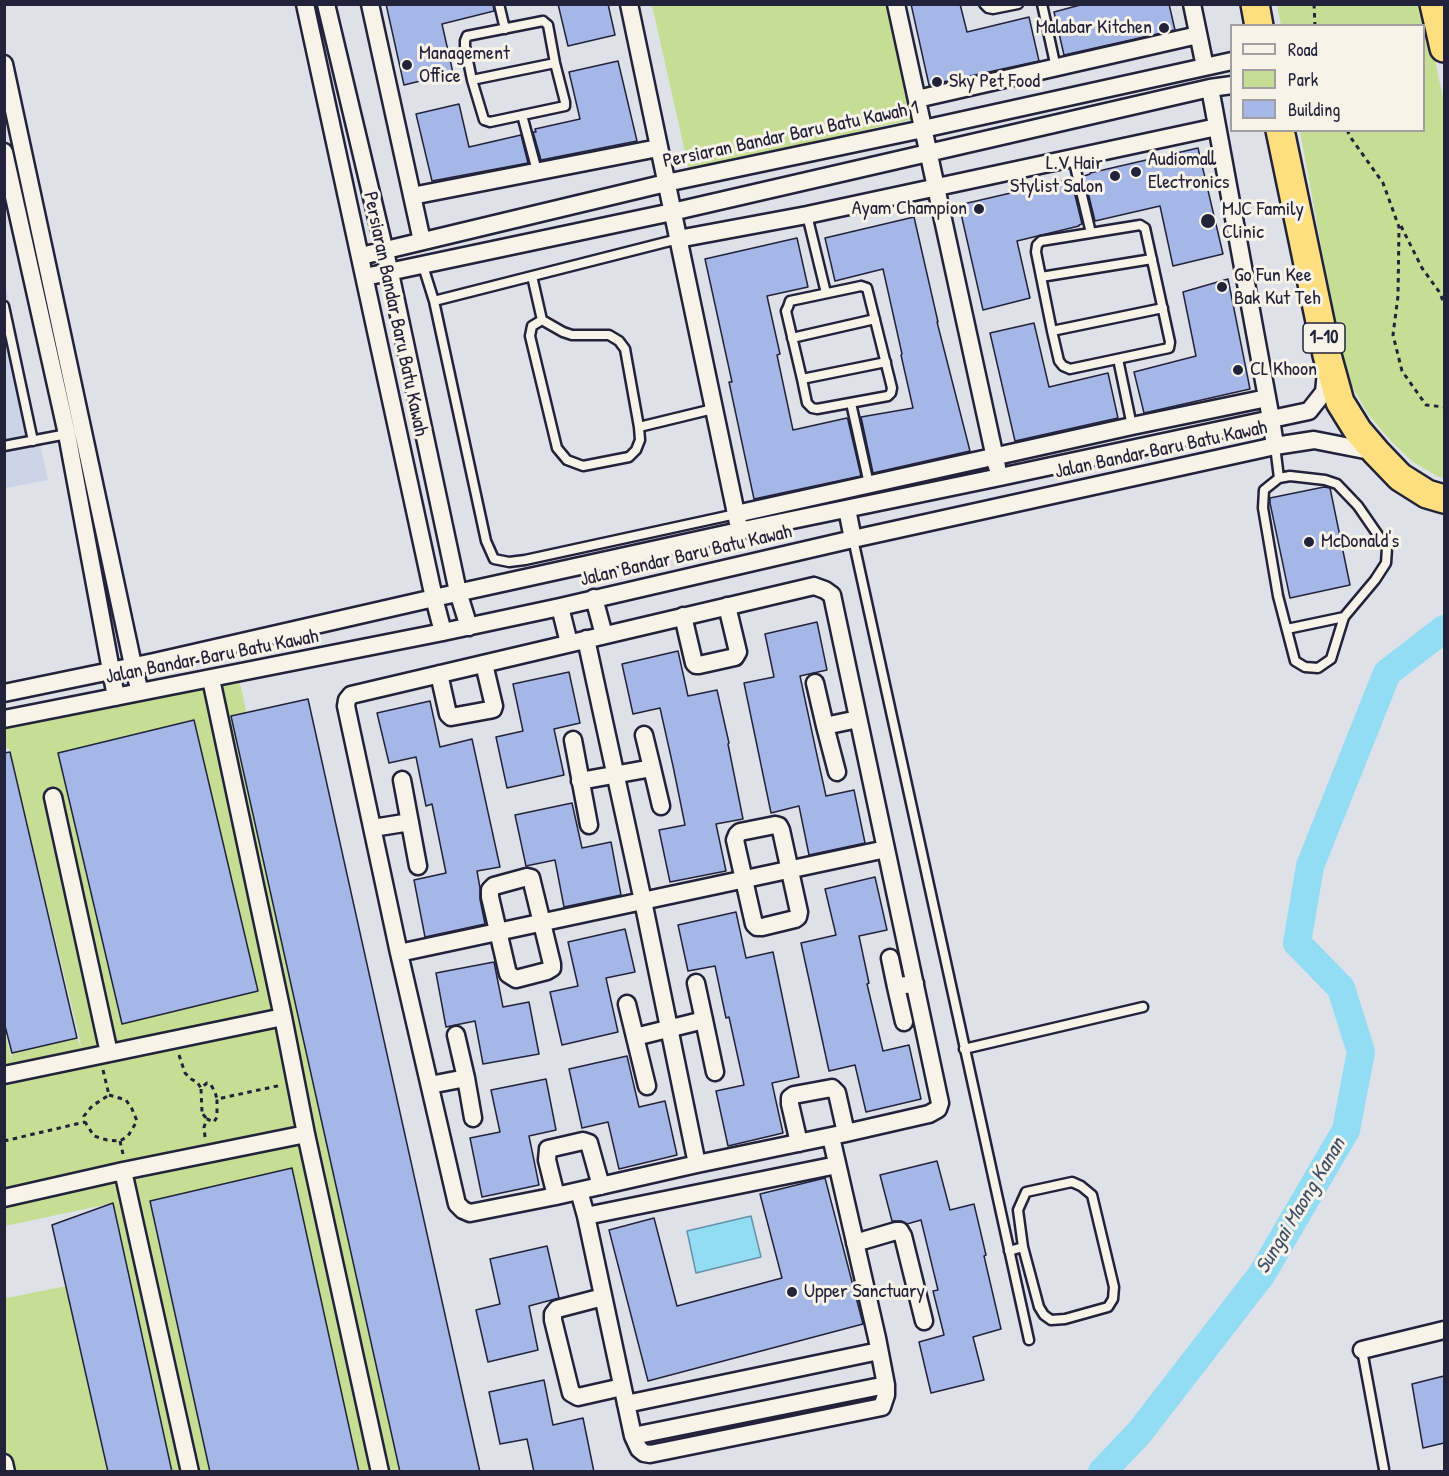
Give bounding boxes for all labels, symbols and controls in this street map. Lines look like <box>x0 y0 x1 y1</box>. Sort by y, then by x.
place label: Malabar Kitchen <box>1036 16 1152 40</box>
marker: Malabar Kitchen <box>1157 21 1171 35</box>
legend <box>1230 24 1425 132</box>
text: Road <box>1288 37 1318 62</box>
place label: Management Office <box>419 42 510 89</box>
marker: Management Office <box>400 58 414 72</box>
text: Park <box>1288 67 1318 92</box>
place label: Sky Pet Food <box>949 70 1040 94</box>
marker: Sky Pet Food <box>930 75 944 89</box>
street label: Persiaran Bandar Baru Batu Kawah 1 <box>661 96 921 174</box>
text: Building <box>1288 97 1340 122</box>
place label: Audiomall Electronics <box>1148 148 1229 195</box>
place label: L.V Hair Stylist Salon <box>1010 152 1103 199</box>
marker: Audiomall Electronics <box>1129 165 1143 179</box>
marker: L.V Hair Stylist Salon <box>1108 169 1122 183</box>
street label: Persiaran Bandar Baru Batu Kawah <box>357 190 433 438</box>
place label: Ayam Champion <box>852 197 967 221</box>
place label: MJC Family Clinic <box>1222 198 1304 245</box>
marker: Ayam Champion <box>972 202 986 216</box>
marker: MJC Family Clinic <box>1199 212 1217 230</box>
place label: Go Fun Kee Bak Kut Teh <box>1234 264 1321 311</box>
marker: Go Fun Kee Bak Kut Teh <box>1215 280 1229 294</box>
road number: 1-10 <box>1303 323 1345 353</box>
place label: CL Khoon <box>1250 358 1317 382</box>
marker: CL Khoon <box>1231 363 1245 377</box>
street label: Jalan Bandar Baru Batu Kawah <box>1053 416 1269 484</box>
street label: Jalan Bandar Baru Batu Kawah <box>578 520 794 592</box>
place label: McDonald's <box>1321 530 1399 554</box>
marker: McDonald's <box>1302 535 1316 549</box>
street label: Jalan Bandar Baru Batu Kawah <box>103 625 321 689</box>
water label: Sungai Maong Kanan <box>1251 1134 1351 1278</box>
place label: Upper Sanctuary <box>804 1280 925 1304</box>
marker: Upper Sanctuary <box>785 1285 799 1299</box>

